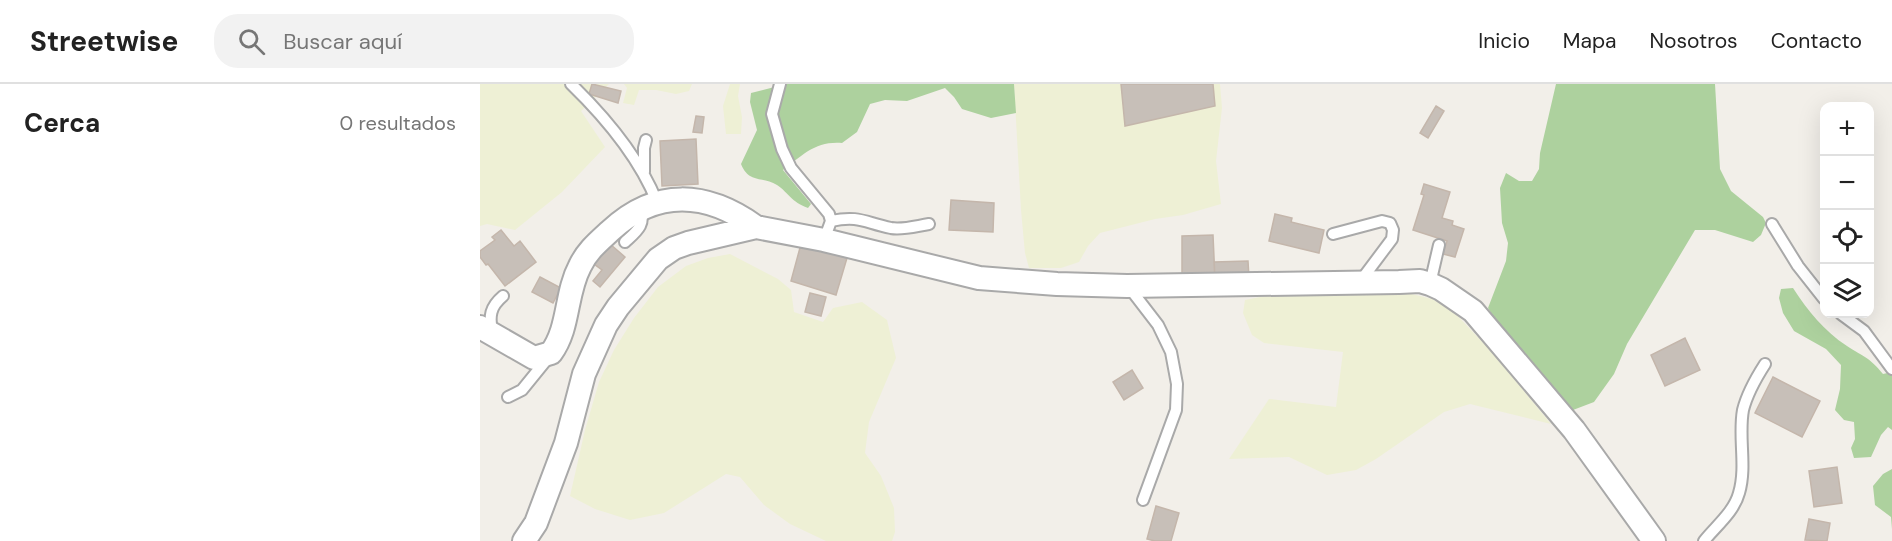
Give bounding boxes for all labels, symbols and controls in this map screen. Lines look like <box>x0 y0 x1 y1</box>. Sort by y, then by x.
search box <box>214 14 634 68</box>
text: Streetwise <box>30 23 178 60</box>
icon: search <box>235 25 268 58</box>
text: Buscar aquí <box>283 27 402 56</box>
text: Inicio <box>1478 27 1530 55</box>
text: Mapa <box>1563 27 1617 55</box>
text: Nosotros <box>1650 27 1738 55</box>
text: Contacto <box>1771 27 1862 55</box>
map controls <box>1820 102 1874 318</box>
button: + <box>1820 102 1874 156</box>
text: Cerca <box>24 106 100 140</box>
text: 0 resultados <box>340 110 456 136</box>
button: − <box>1820 156 1874 210</box>
button: locate <box>1820 210 1874 264</box>
button: layers <box>1820 264 1874 318</box>

